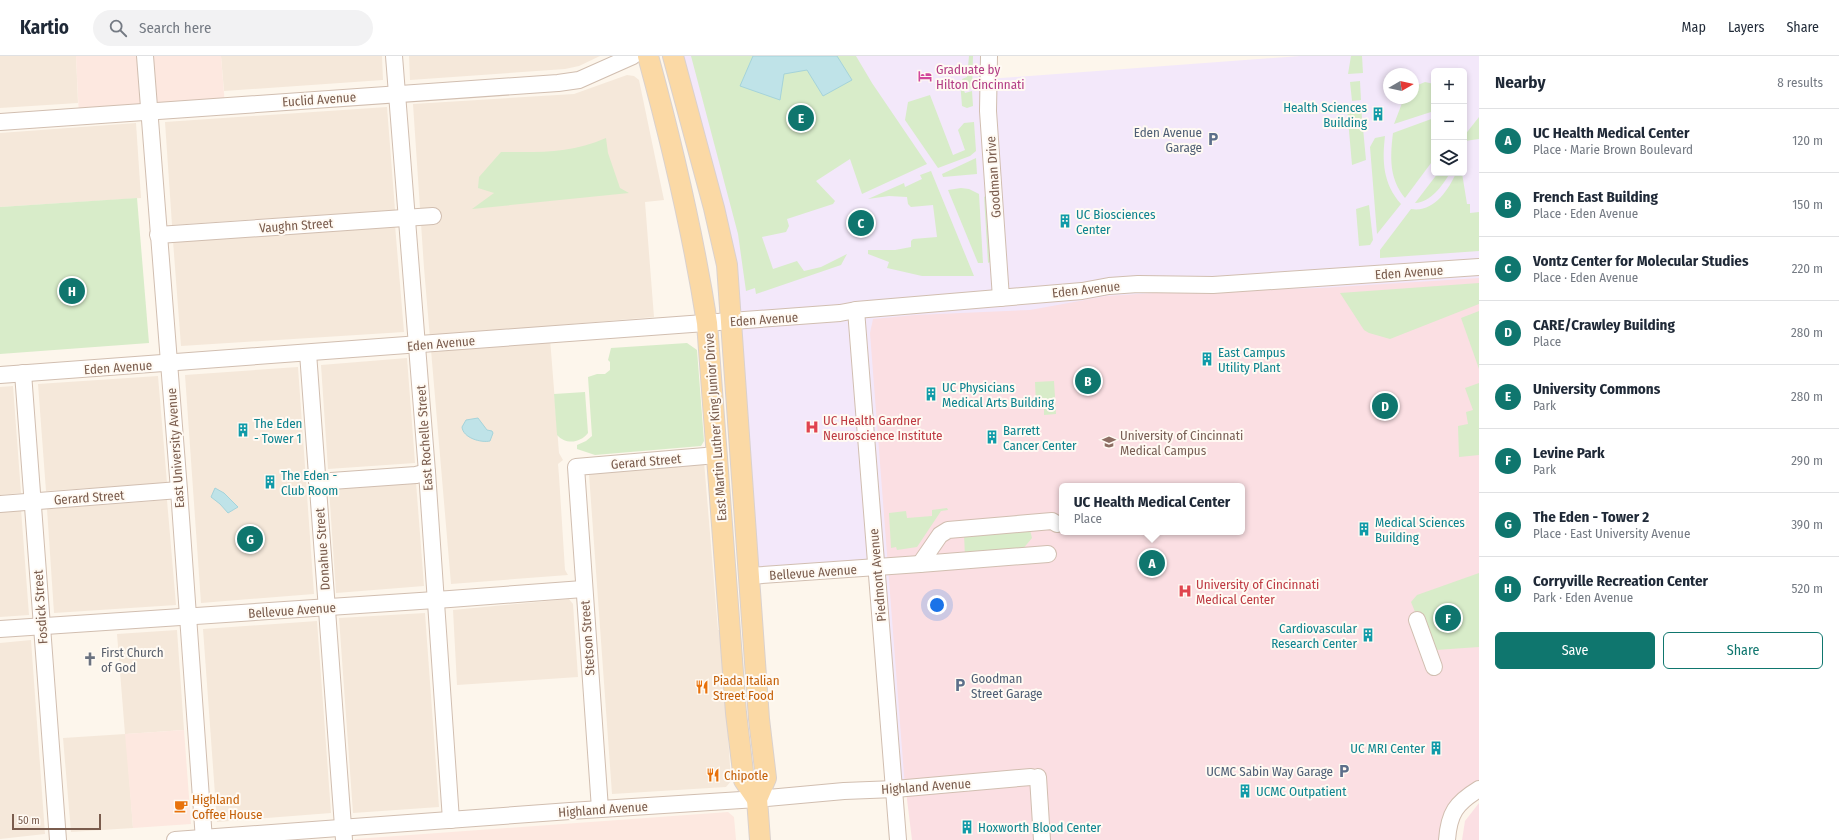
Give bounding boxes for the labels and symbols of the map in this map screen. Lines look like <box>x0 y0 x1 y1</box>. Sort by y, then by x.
place label: Graduate by Hilton Cincinnati <box>936 62 1025 92</box>
hotel icon: Graduate by Hilton Cincinnati <box>917 68 933 84</box>
north arrow <box>1383 68 1419 104</box>
street label: Euclid Avenue <box>282 89 356 110</box>
place label: Health Sciences Building <box>1283 100 1368 130</box>
pin: E <box>788 103 814 133</box>
building icon: Health Sciences Building <box>1370 106 1386 122</box>
place label: Eden Avenue Garage <box>1134 125 1202 155</box>
parking icon: Eden Avenue Garage <box>1205 131 1221 147</box>
street label: Goodman Drive <box>983 136 1004 218</box>
place label: UC Biosciences Center <box>1076 207 1156 237</box>
pin: C <box>848 208 874 238</box>
building icon: UC Biosciences Center <box>1057 213 1073 229</box>
street label: Vaughn Street <box>259 215 334 236</box>
street label: Eden Avenue <box>1374 263 1444 282</box>
pin: H <box>59 276 85 306</box>
street label: Eden Avenue <box>1051 278 1121 301</box>
street label: Eden Avenue <box>729 310 799 329</box>
street label: East Martin Luther King Junior Drive <box>701 332 730 522</box>
street label: Eden Avenue <box>406 333 476 354</box>
place label: East Campus Utility Plant <box>1218 345 1286 375</box>
building icon: East Campus Utility Plant <box>1199 351 1215 367</box>
street label: Eden Avenue <box>83 358 153 377</box>
pin: B <box>1075 366 1101 396</box>
place label: UC Physicians Medical Arts Building <box>942 380 1055 410</box>
street label: East Rochelle Street <box>413 384 436 491</box>
building icon: UC Physicians Medical Arts Building <box>923 386 939 402</box>
street label: East University Avenue <box>164 387 187 509</box>
pin: D <box>1372 391 1398 421</box>
place label: UC Health Gardner Neuroscience Institute <box>823 413 942 443</box>
place label: The Eden - Tower 1 <box>254 416 302 446</box>
hospital icon: UC Health Gardner Neuroscience Institute <box>804 419 820 435</box>
building icon: The Eden - Tower 1 <box>235 422 251 438</box>
place label: Barrett Cancer Center <box>1003 423 1077 453</box>
place label: University of Cincinnati Medical Campus <box>1120 428 1243 458</box>
building icon: Barrett Cancer Center <box>984 429 1000 445</box>
school or university icon: University of Cincinnati Medical Campus <box>1101 434 1117 450</box>
street label: Gerard Street <box>610 451 683 472</box>
place label: The Eden - Club Room <box>281 468 338 498</box>
building icon: The Eden - Club Room <box>262 474 278 490</box>
street label: Gerard Street <box>53 488 125 507</box>
street label: Donahue Street <box>312 506 333 591</box>
place label: Medical Sciences Building <box>1375 515 1465 545</box>
building icon: Medical Sciences Building <box>1356 521 1372 537</box>
pin: G <box>237 524 263 554</box>
street label: Piedmont Avenue <box>866 528 889 622</box>
pin: A <box>1139 548 1165 578</box>
street label: Bellevue Avenue <box>769 562 857 583</box>
street label: Fosdick Street <box>30 569 51 645</box>
place label: University of Cincinnati Medical Center <box>1196 577 1319 607</box>
hospital icon: University of Cincinnati Medical Center <box>1177 583 1193 599</box>
your location <box>927 595 947 615</box>
street label: Stetson Street <box>577 599 598 676</box>
street label: Bellevue Avenue <box>248 600 336 621</box>
pin: F <box>1435 603 1461 633</box>
place label: Cardiovascular Research Center <box>1271 621 1357 651</box>
building icon: Cardiovascular Research Center <box>1360 627 1376 643</box>
place label: First Church of God <box>101 645 163 675</box>
church icon: First Church of God <box>82 651 98 667</box>
place label: Goodman Street Garage <box>971 671 1043 701</box>
place label: Piada Italian Street Food <box>713 673 780 703</box>
parking icon: Goodman Street Garage <box>952 677 968 693</box>
restaurant icon: Piada Italian Street Food <box>694 679 710 695</box>
building icon: UC MRI Center <box>1428 740 1444 756</box>
place label: UC MRI Center <box>1350 741 1425 756</box>
parking icon: UCMC Sabin Way Garage <box>1336 763 1352 779</box>
place label: UCMC Sabin Way Garage <box>1206 764 1333 779</box>
restaurant icon: Chipotle <box>705 767 721 783</box>
place label: Chipotle <box>724 768 768 783</box>
street label: Highland Avenue <box>881 776 971 797</box>
building icon: UCMC Outpatient <box>1237 783 1253 799</box>
place label: UCMC Outpatient <box>1256 784 1347 799</box>
place label: Highland Coffee House <box>192 792 262 822</box>
cafe icon: Highland Coffee House <box>173 798 189 814</box>
street label: Highland Avenue <box>558 799 648 820</box>
scale bar <box>12 812 101 831</box>
building icon: Hoxworth Blood Center <box>959 819 975 835</box>
place label: Hoxworth Blood Center <box>978 820 1102 835</box>

